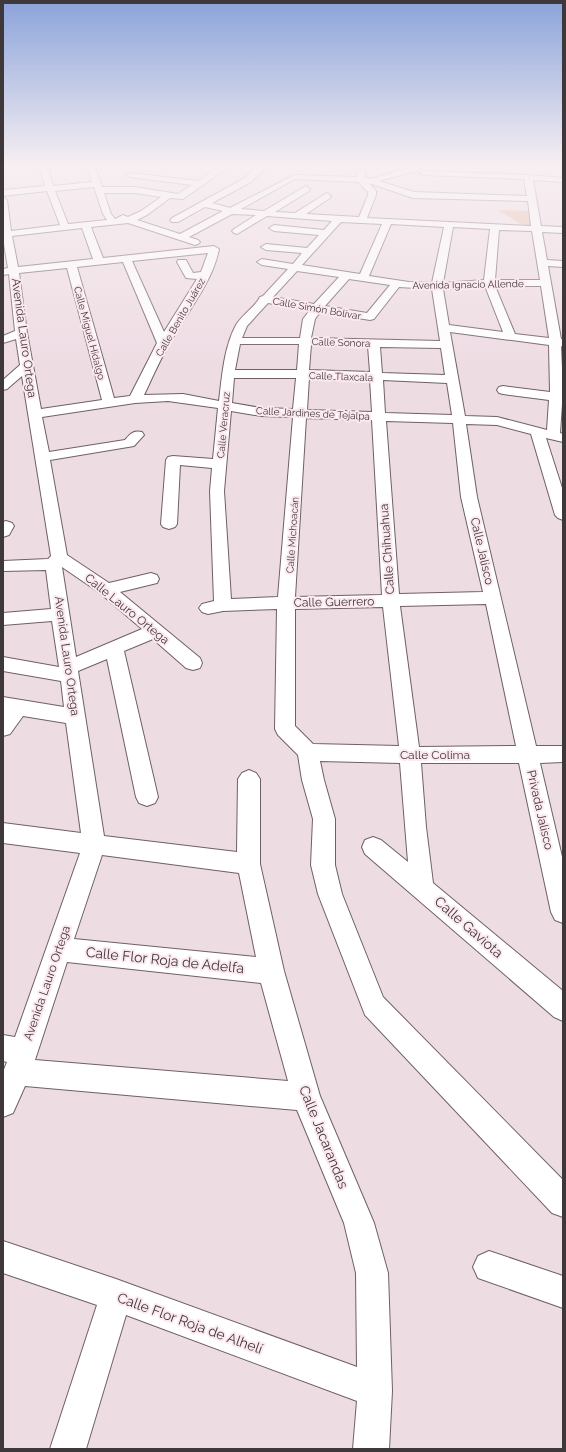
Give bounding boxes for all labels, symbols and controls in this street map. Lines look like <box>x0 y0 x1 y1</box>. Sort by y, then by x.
street label: Calle Benito Juárez <box>154 276 207 358</box>
street label: Avenida Lauro Ortega <box>9 277 39 399</box>
street label: Avenida Ignacio Allende <box>412 278 524 291</box>
street label: Calle Miguel Hidalgo <box>72 285 107 381</box>
street label: Calle Simón Bolívar <box>272 295 362 322</box>
street label: Calle Sonora <box>311 336 371 349</box>
street label: Calle Tlaxcala <box>309 370 373 383</box>
street label: Calle Veracruz <box>215 391 232 459</box>
street label: Calle Jardines de Tejalpa <box>256 405 370 422</box>
street label: Calle Michoacán <box>284 496 301 574</box>
street label: Calle Chihuahua <box>377 503 397 595</box>
street label: Calle Jalisco <box>467 516 497 586</box>
street label: Calle Lauro Ortega <box>82 571 172 647</box>
street label: Calle Guerrero <box>294 594 374 610</box>
street label: Avenida Lauro Ortega <box>52 595 82 717</box>
street label: Calle Colima <box>400 748 470 762</box>
street label: Privada Jalisco <box>524 769 556 851</box>
street label: Calle Gaviota <box>432 893 506 961</box>
street label: Avenida Lauro Ortega <box>21 924 73 1042</box>
street label: Calle Flor Roja de Adelfa <box>85 944 245 976</box>
street label: Calle Jacarandas <box>296 1083 352 1191</box>
street label: Calle Flor Roja de Alhelí <box>115 1289 266 1357</box>

